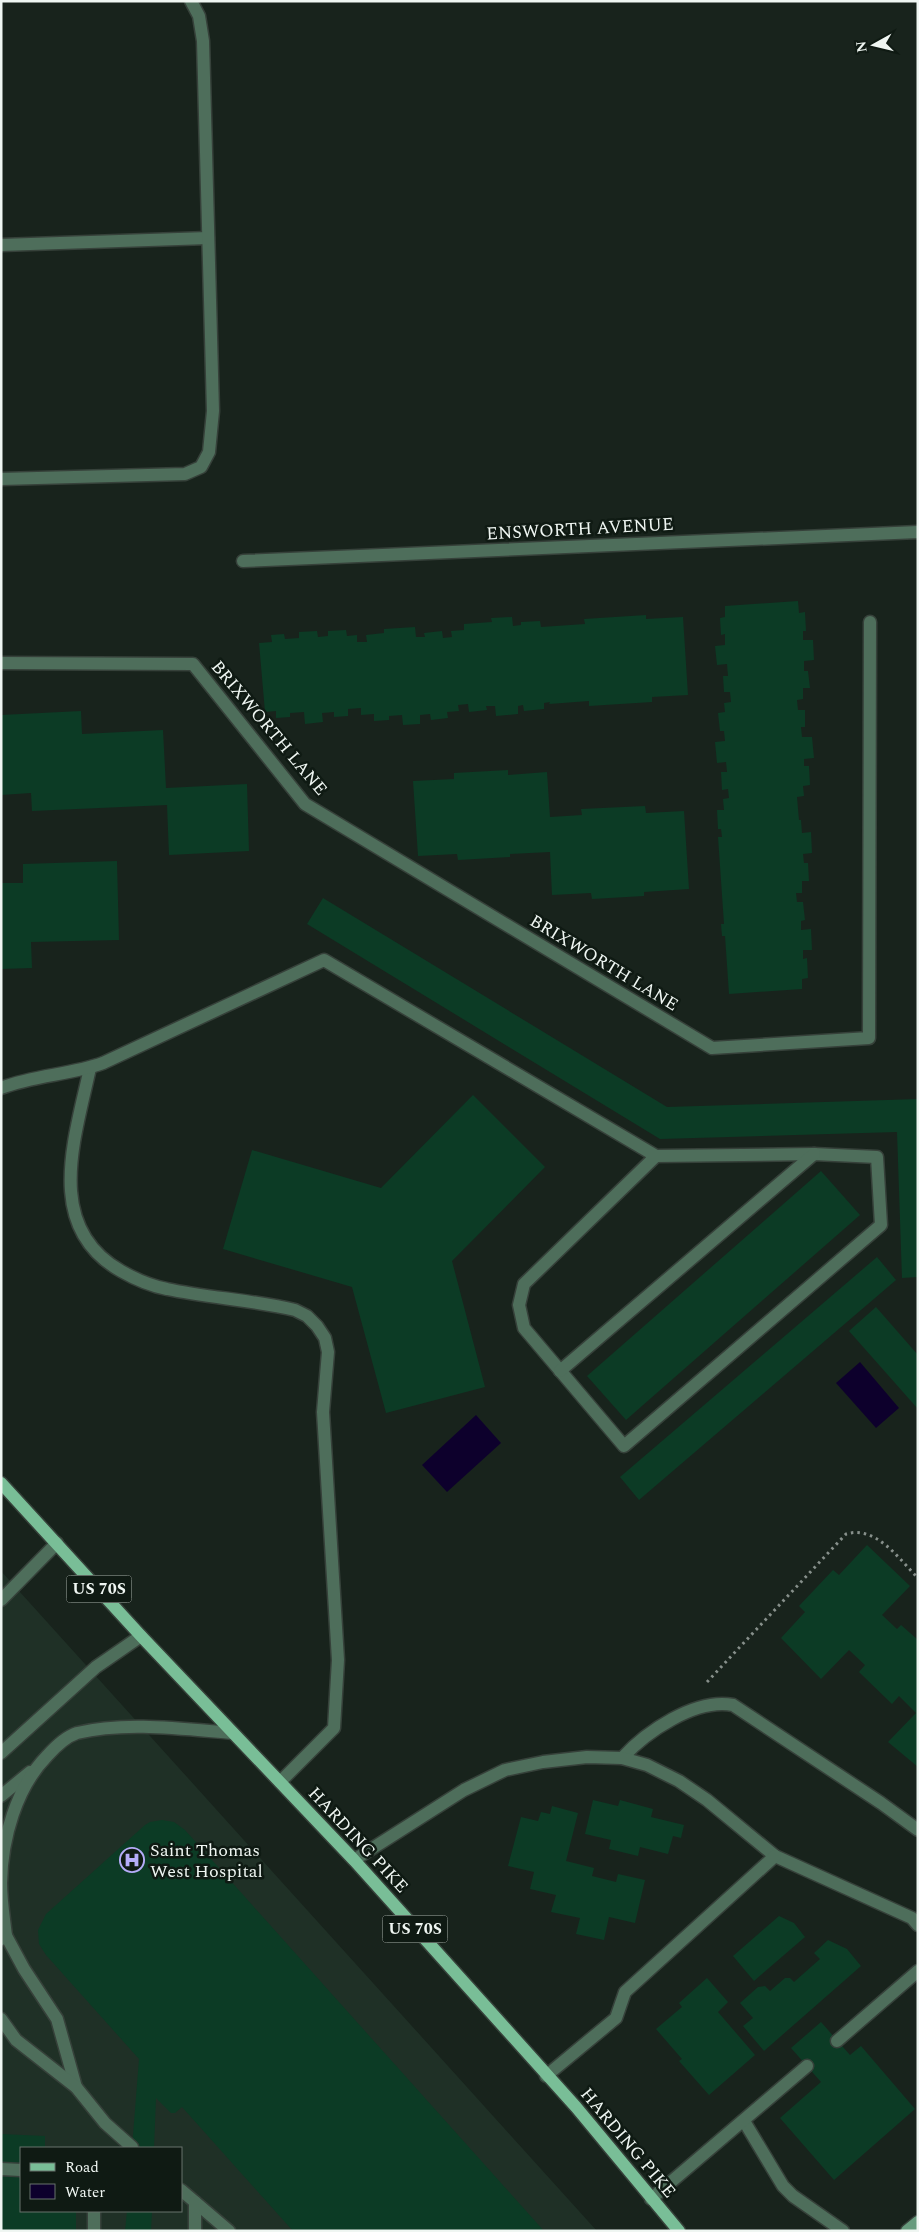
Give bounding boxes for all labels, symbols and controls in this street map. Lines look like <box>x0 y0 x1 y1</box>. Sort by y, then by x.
north arrow <box>849 20 899 70</box>
text: N <box>850 40 873 54</box>
street label: ENSWORTH AVENUE <box>485 511 675 547</box>
street label: BRIXWORTH LANE <box>204 654 334 802</box>
street label: BRIXWORTH LANE <box>524 908 684 1018</box>
road number: US 70S <box>66 1576 132 1602</box>
street label: HARDING PIKE <box>301 1781 415 1899</box>
place label: Saint Thomas West Hospital <box>150 1837 263 1885</box>
hospital icon: Saint Thomas West Hospital <box>119 1847 145 1873</box>
road number: US 70S <box>382 1916 448 1942</box>
street label: HARDING PIKE <box>574 2082 682 2204</box>
legend <box>20 2147 182 2212</box>
text: Road <box>65 2156 99 2179</box>
text: Water <box>65 2181 105 2204</box>

